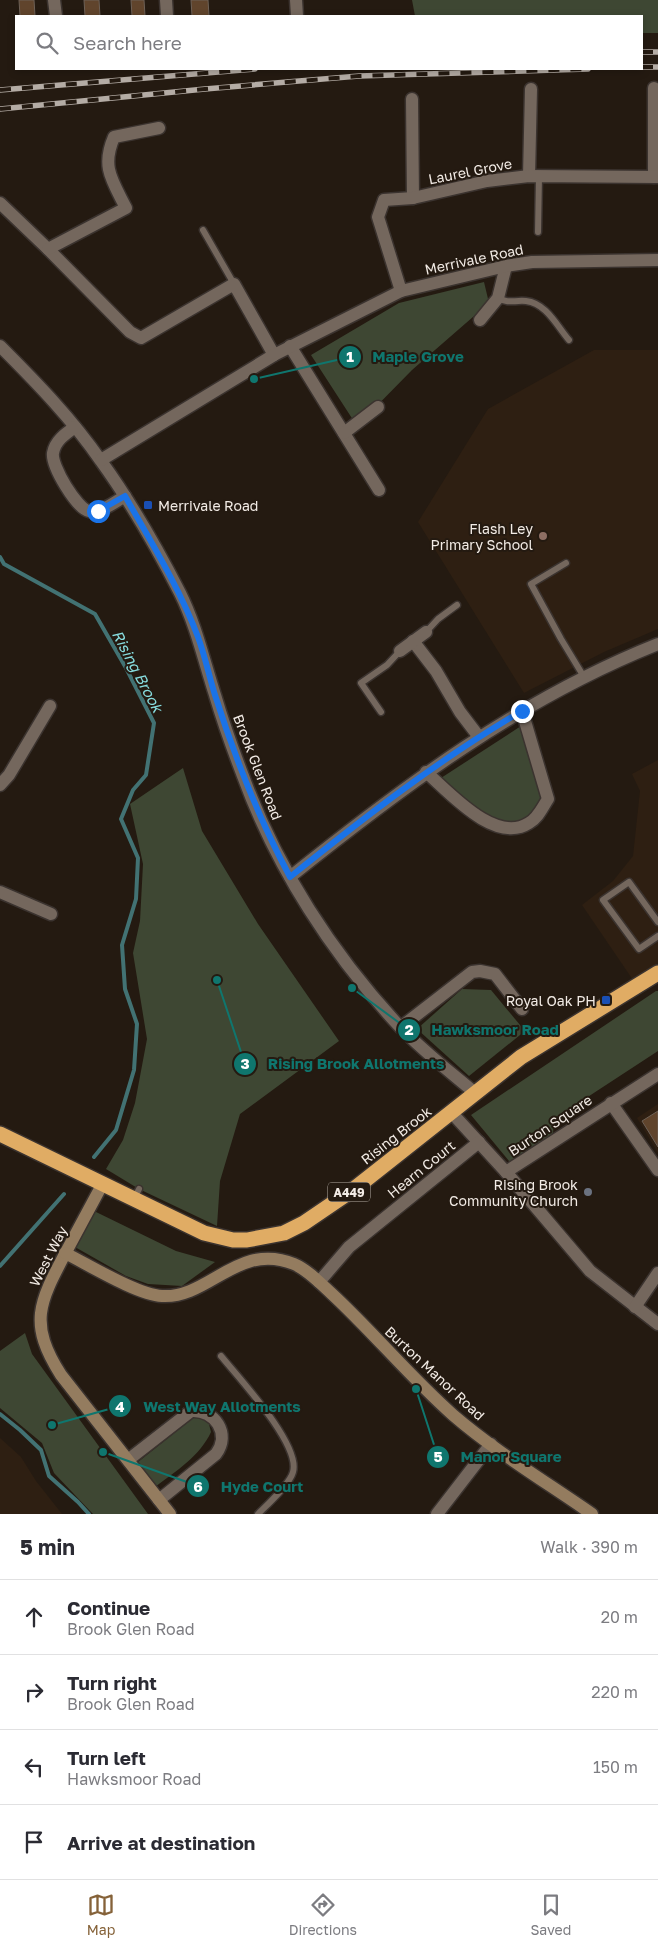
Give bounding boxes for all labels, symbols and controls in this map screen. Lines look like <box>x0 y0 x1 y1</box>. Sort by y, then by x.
search box <box>15 15 643 70</box>
icon: search <box>33 29 61 57</box>
text: Search here <box>73 31 182 54</box>
street label: Laurel Grove <box>427 155 513 187</box>
street label: Merrivale Road <box>423 240 525 278</box>
callout: Maple Grove <box>338 342 474 372</box>
text: 1 <box>346 347 354 365</box>
text: Maple Grove <box>372 347 464 365</box>
place label: Merrivale Road <box>158 497 258 514</box>
marker: Merrivale Road <box>142 499 154 511</box>
route start <box>87 500 110 523</box>
place label: Flash Ley Primary School <box>431 520 533 553</box>
marker: Flash Ley Primary School <box>537 530 549 542</box>
water label: Rising Brook <box>108 627 168 717</box>
route end <box>511 700 534 723</box>
street label: Brook Glen Road <box>230 712 286 822</box>
place label: Royal Oak PH <box>506 992 596 1009</box>
marker: Royal Oak PH <box>600 994 612 1006</box>
callout: Hawksmoor Road <box>396 1015 568 1045</box>
text: 2 <box>404 1020 414 1038</box>
text: Hawksmoor Road <box>431 1020 559 1038</box>
callout: Rising Brook Allotments <box>233 1049 454 1079</box>
text: 3 <box>240 1054 250 1072</box>
text: Rising Brook Allotments <box>268 1054 444 1072</box>
street label: Burton Square <box>505 1091 595 1159</box>
street label: Rising Brook <box>357 1102 435 1168</box>
street label: Hearn Court <box>384 1137 458 1201</box>
place label: Rising Brook Community Church <box>449 1176 578 1209</box>
road number: A449 <box>328 1182 370 1202</box>
marker: Rising Brook Community Church <box>582 1186 594 1198</box>
street label: West Way <box>25 1223 71 1289</box>
street label: Burton Manor Road <box>382 1322 488 1424</box>
callout: West Way Allotments <box>108 1391 310 1421</box>
text: 4 <box>115 1397 125 1415</box>
text: West Way Allotments <box>143 1397 301 1415</box>
callout: Manor Square <box>426 1442 572 1472</box>
text: 5 <box>433 1447 443 1465</box>
text: Manor Square <box>460 1447 562 1465</box>
callout: Hyde Court <box>186 1471 313 1501</box>
text: 6 <box>193 1477 203 1495</box>
text: Hyde Court <box>221 1477 303 1495</box>
text: 5 min <box>20 1534 75 1560</box>
text: Walk · 390 m <box>540 1537 638 1557</box>
text: Continue <box>67 1596 150 1619</box>
icon: ahead <box>20 1603 48 1631</box>
text: 20 m <box>601 1607 638 1627</box>
text: Brook Glen Road <box>67 1619 195 1639</box>
text: Turn right <box>67 1671 157 1694</box>
icon: right <box>20 1678 48 1706</box>
text: 220 m <box>591 1682 638 1702</box>
text: Brook Glen Road <box>67 1694 195 1714</box>
text: Turn left <box>67 1746 146 1769</box>
icon: left <box>20 1753 48 1781</box>
text: 150 m <box>593 1757 638 1777</box>
text: Hawksmoor Road <box>67 1769 201 1789</box>
icon: arrive <box>20 1828 48 1856</box>
text: Arrive at destination <box>67 1831 255 1854</box>
tab: Map <box>87 1891 115 1938</box>
tab: Directions <box>289 1891 357 1938</box>
tab: Saved <box>530 1891 571 1938</box>

